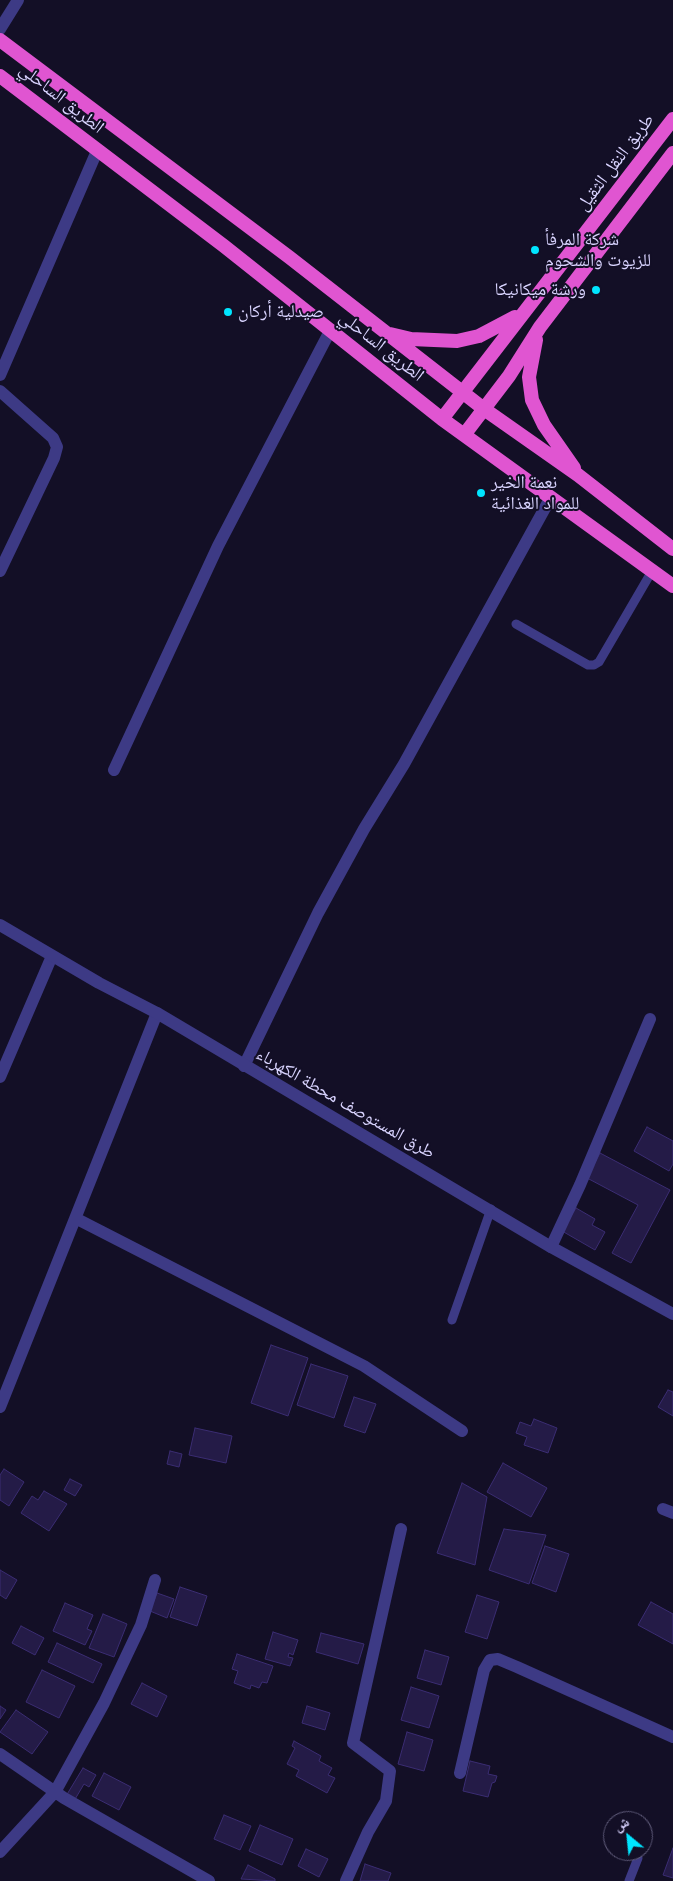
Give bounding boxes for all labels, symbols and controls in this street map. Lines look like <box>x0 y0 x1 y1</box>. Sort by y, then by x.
street label: الطريق الساحلي <box>14 59 108 139</box>
street label: طريق النقل الثقيل <box>573 110 659 216</box>
place label: شركة المرفأ للزيوت والشحوم <box>545 229 651 272</box>
marker: شركة المرفأ للزيوت والشحوم <box>529 244 541 256</box>
place label: ورشة ميكانيكا <box>494 279 586 301</box>
marker: ورشة ميكانيكا <box>590 284 602 296</box>
place label: صيدلية أركان <box>238 301 324 323</box>
marker: صيدلية أركان <box>222 306 234 318</box>
street label: الطريق الساحلي <box>334 307 428 387</box>
place label: نعمة الخير للمواد الغذائية <box>491 472 579 514</box>
marker: نعمة الخير للمواد الغذائية <box>475 487 487 499</box>
street label: طرق المستوصف محطة الكهرباء <box>252 1044 438 1164</box>
north arrow <box>603 1811 653 1861</box>
text: ش <box>611 1813 632 1834</box>

